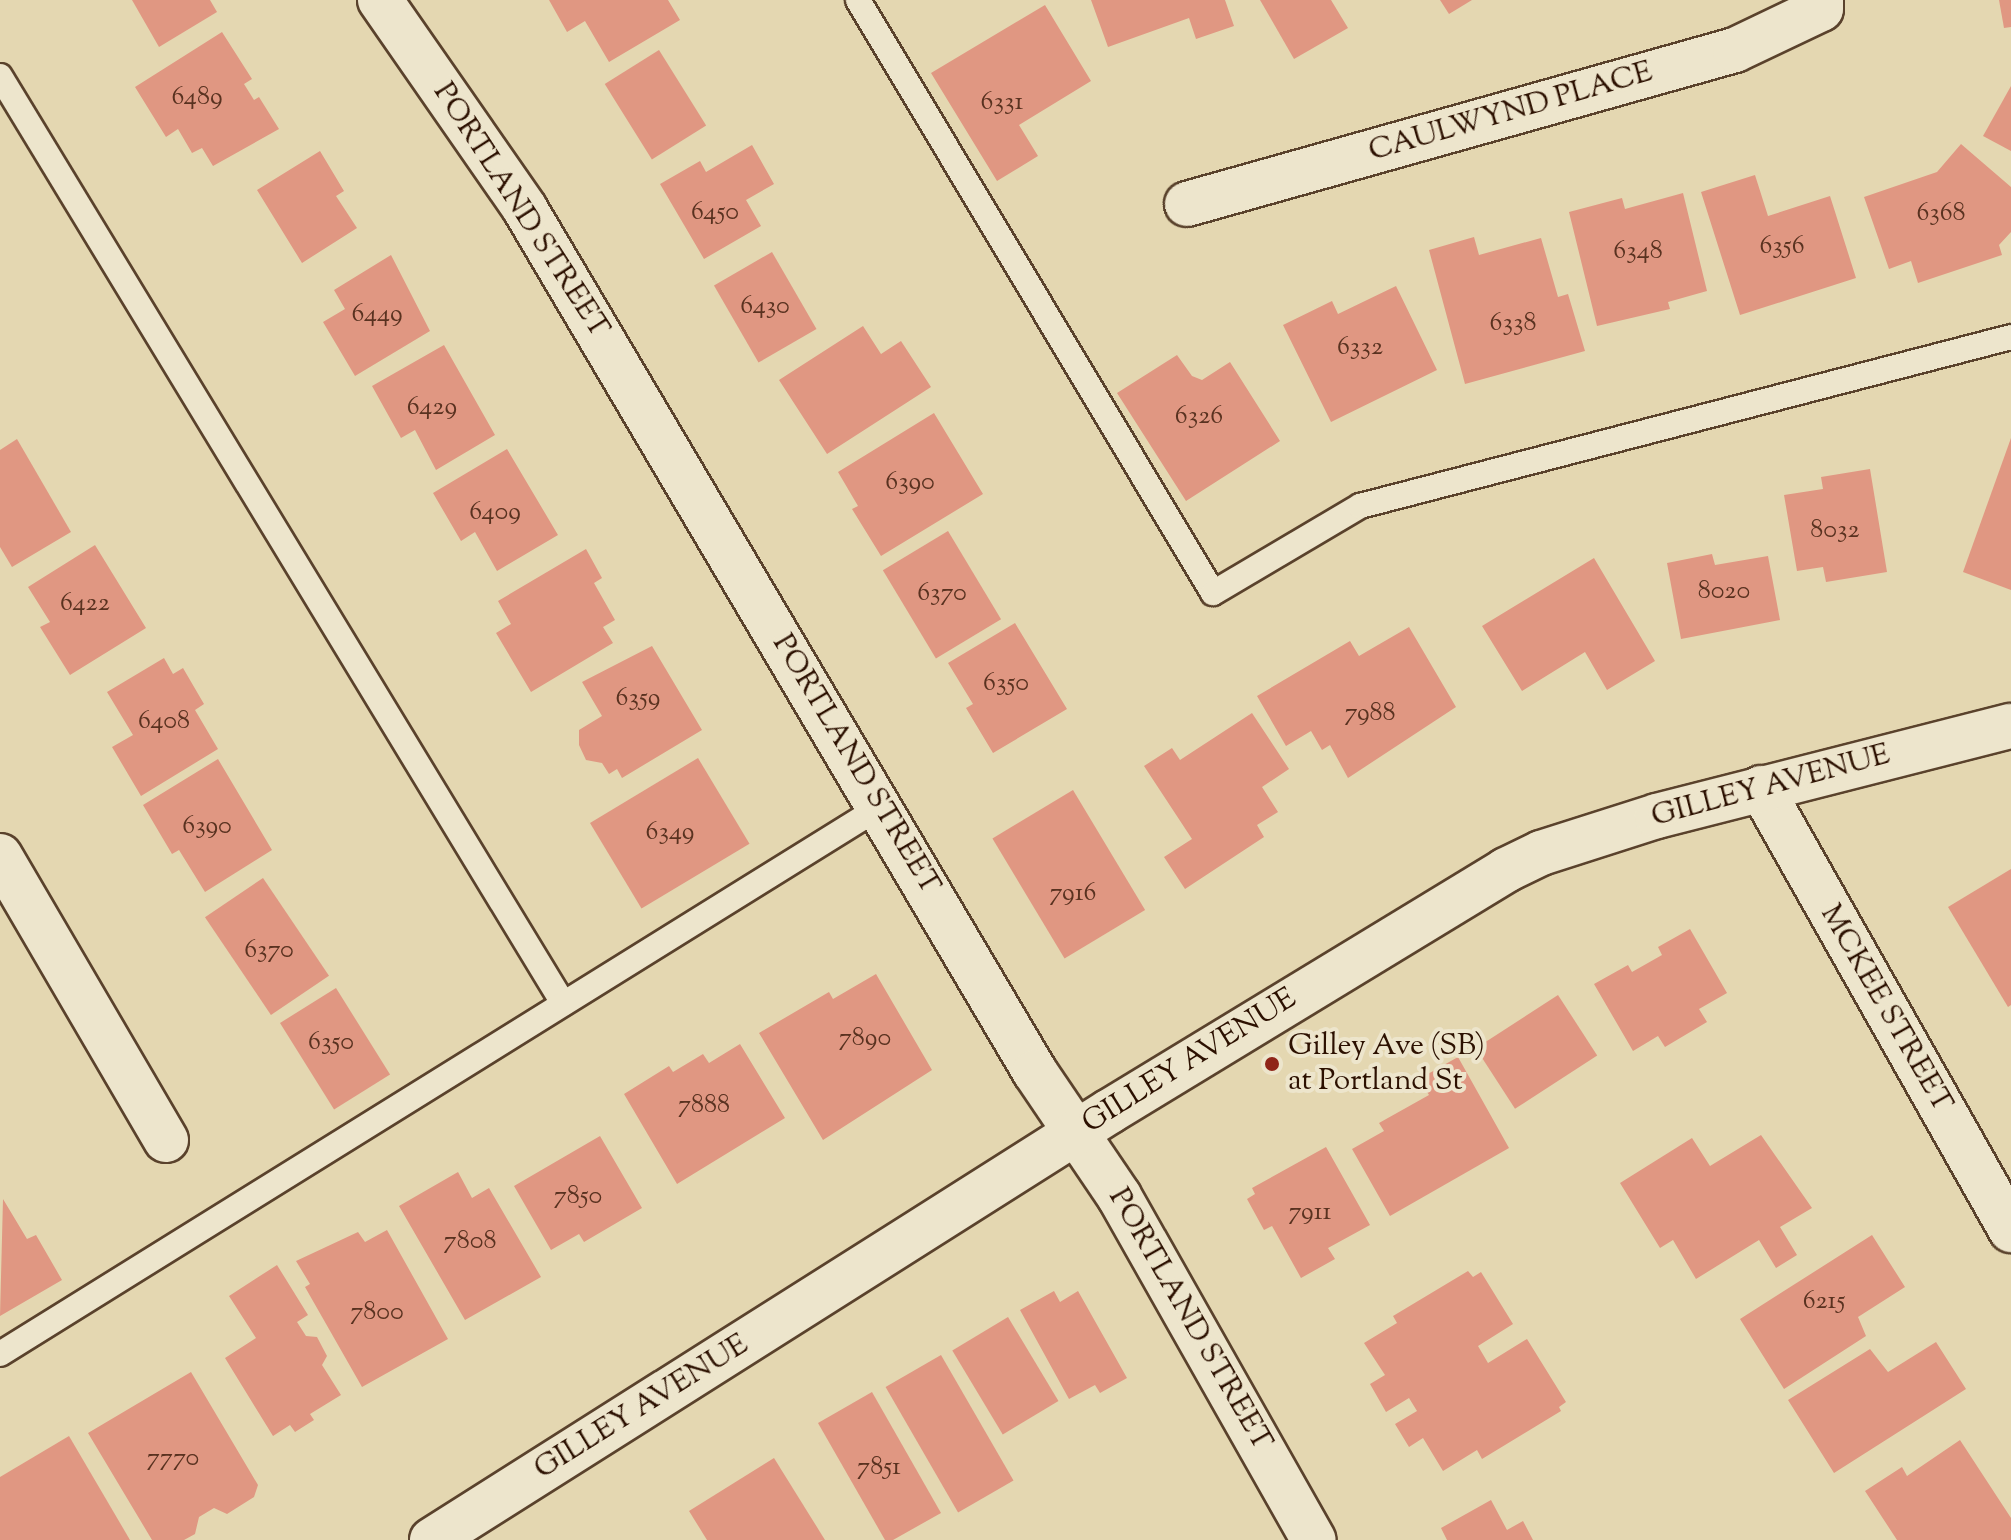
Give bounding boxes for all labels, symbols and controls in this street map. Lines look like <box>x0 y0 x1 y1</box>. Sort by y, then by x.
street label: CAULWYND PLACE <box>1365 55 1657 171</box>
street label: PORTLAND STREET <box>424 77 616 345</box>
house number: 6489 <box>171 82 223 114</box>
house number: 6331 <box>981 87 1023 119</box>
house number: 6450 <box>691 197 739 229</box>
house number: 6368 <box>1916 198 1966 230</box>
house number: 6356 <box>1759 231 1805 263</box>
house number: 6348 <box>1613 236 1663 268</box>
house number: 6430 <box>740 291 790 323</box>
house number: 6449 <box>351 299 403 331</box>
house number: 6338 <box>1490 308 1536 340</box>
house number: 6332 <box>1337 332 1383 364</box>
house number: 6429 <box>407 392 457 424</box>
house number: 6326 <box>1175 401 1223 433</box>
house number: 6390 <box>885 467 935 499</box>
house number: 6409 <box>469 497 521 529</box>
house number: 8032 <box>1810 515 1860 547</box>
house number: 8020 <box>1698 576 1750 608</box>
house number: 6370 <box>917 578 967 610</box>
house number: 6422 <box>60 588 110 620</box>
street label: PORTLAND STREET <box>763 628 947 902</box>
house number: 6350 <box>983 668 1029 700</box>
house number: 6359 <box>616 683 660 715</box>
house number: 7988 <box>1344 698 1396 730</box>
house number: 6408 <box>138 706 190 738</box>
street label: GILLEY AVENUE <box>1648 738 1894 836</box>
house number: 6390 <box>182 811 232 843</box>
house number: 6349 <box>646 817 694 849</box>
house number: 7916 <box>1050 878 1096 910</box>
street label: MCKEE STREET <box>1811 899 1959 1119</box>
house number: 6370 <box>244 935 294 967</box>
street label: GILLEY AVENUE <box>1076 982 1304 1142</box>
house number: 7890 <box>839 1023 891 1055</box>
house number: 6350 <box>308 1027 354 1059</box>
place label: Gilley Ave (SB) at Portland St <box>1288 1029 1485 1100</box>
marker: Gilley Ave (SB) at Portland St <box>1263 1055 1281 1073</box>
house number: 7888 <box>678 1090 730 1122</box>
house number: 7850 <box>554 1181 602 1213</box>
street label: PORTLAND STREET <box>1099 1182 1279 1458</box>
house number: 7911 <box>1289 1197 1331 1229</box>
house number: 7808 <box>444 1226 496 1258</box>
house number: 6215 <box>1803 1286 1845 1318</box>
house number: 7800 <box>350 1297 404 1329</box>
street label: GILLEY AVENUE <box>528 1328 756 1488</box>
house number: 7770 <box>147 1443 199 1475</box>
house number: 7851 <box>857 1452 901 1484</box>

